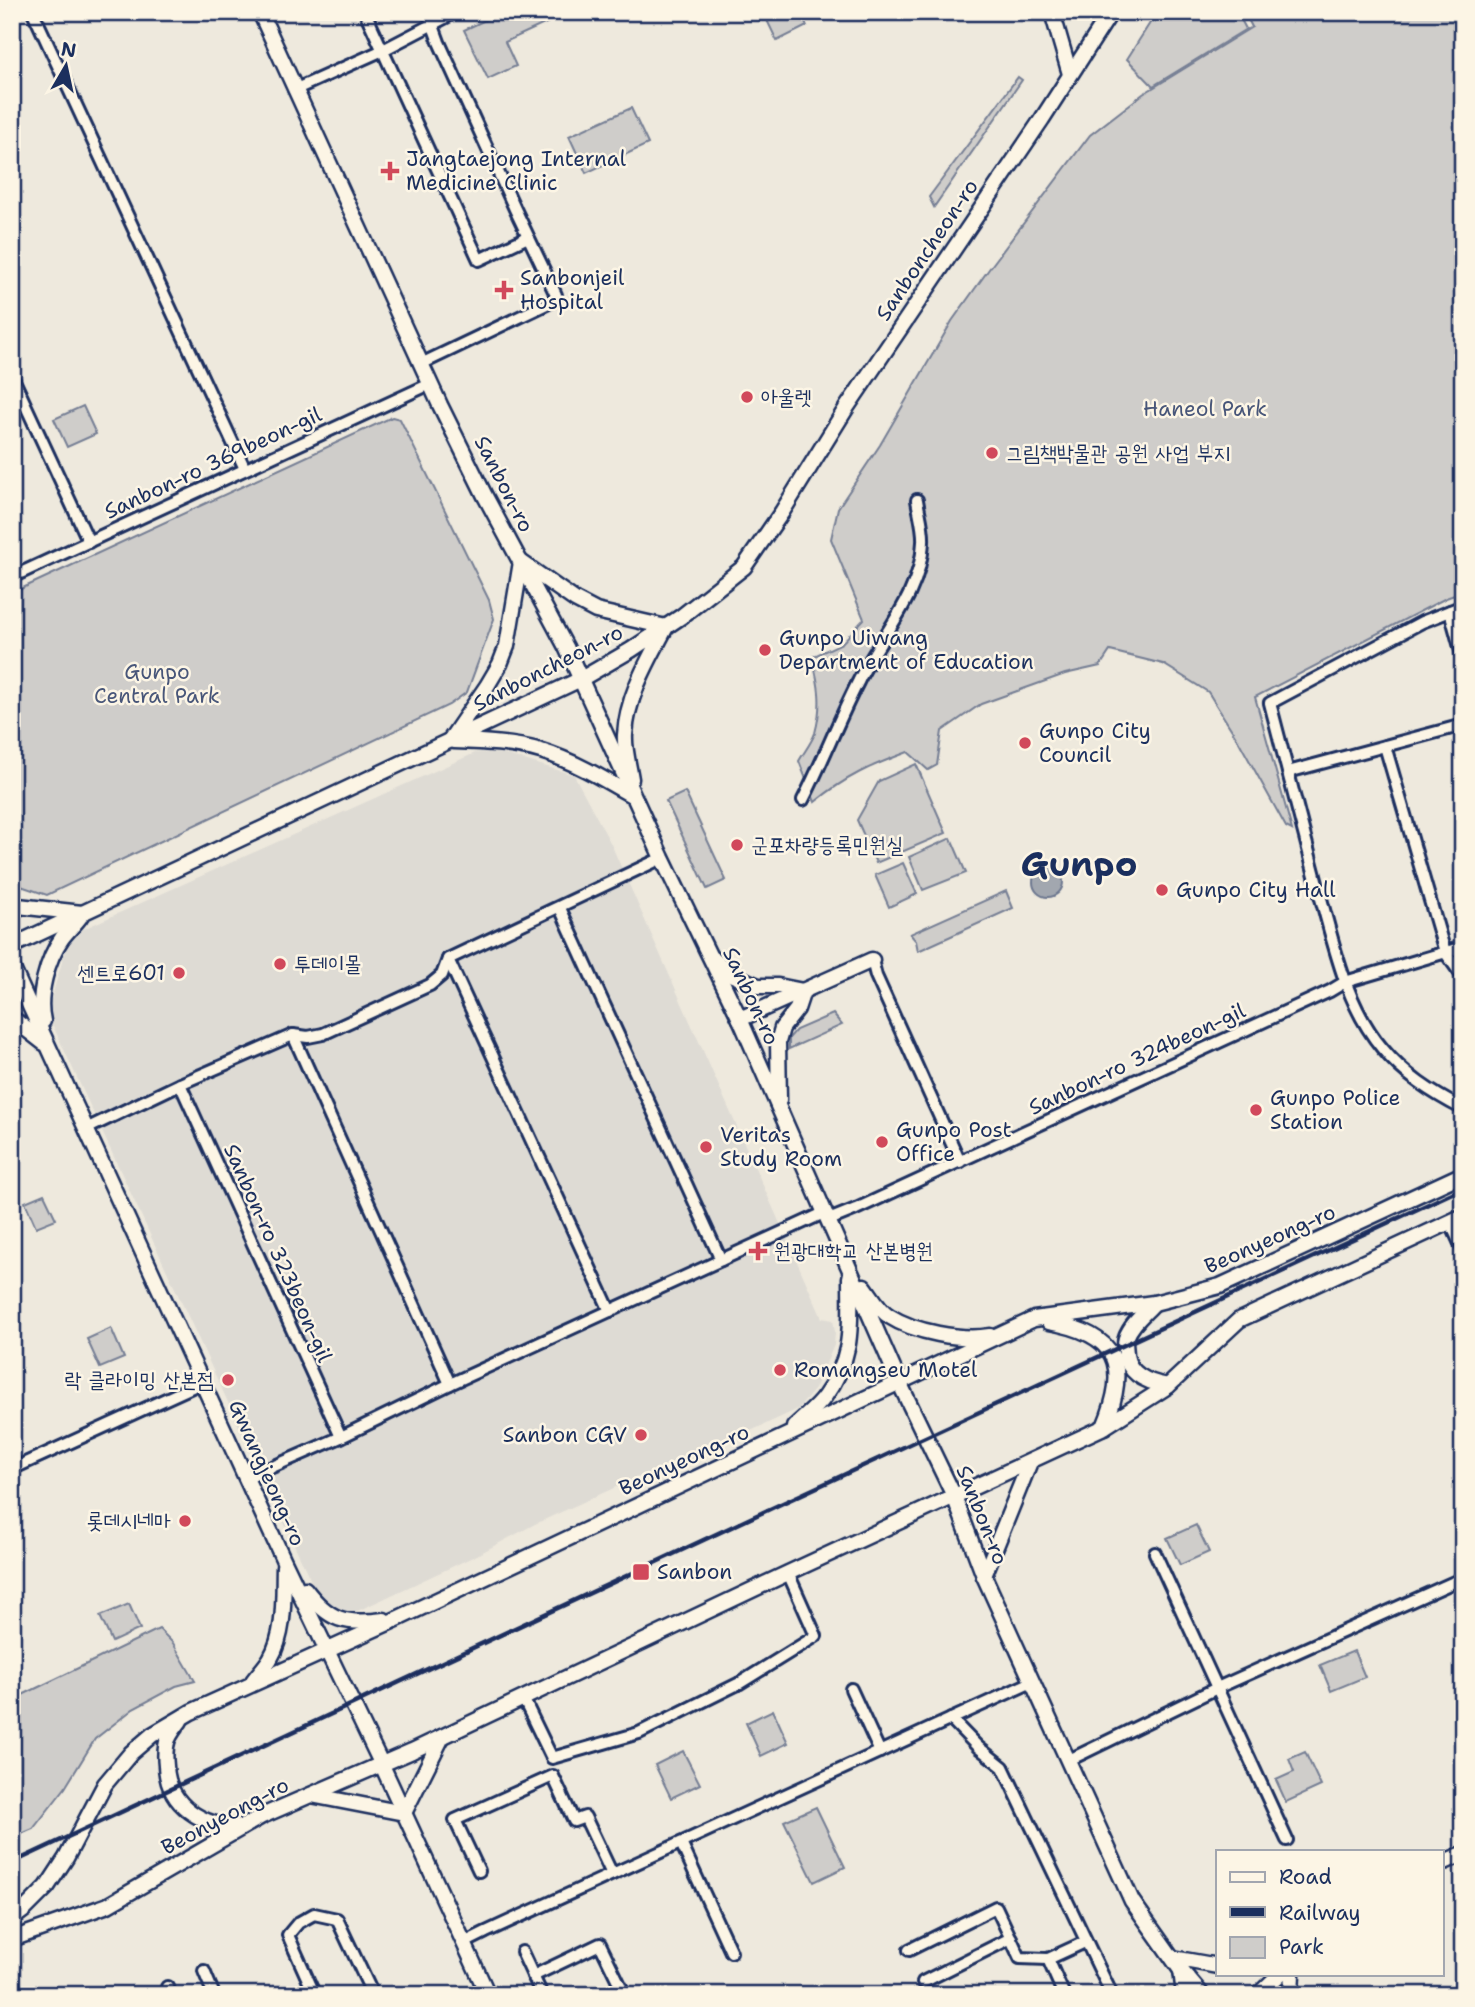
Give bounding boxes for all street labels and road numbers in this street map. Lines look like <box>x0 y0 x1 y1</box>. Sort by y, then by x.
street label: Sanboncheon-ro <box>869 174 985 326</box>
street label: Sanbon-ro 369beon-gil <box>100 400 327 526</box>
street label: Sanbon-ro <box>468 431 540 537</box>
street label: Sanboncheon-ro <box>468 618 628 718</box>
street label: Sanbon-ro <box>716 943 786 1049</box>
street label: Sanbon-ro 324beon-gil <box>1024 996 1251 1122</box>
street label: Sanbon-ro 323beon-gil <box>217 1139 339 1367</box>
street label: Beonyeong-ro <box>1200 1198 1340 1280</box>
street label: Gwangjeong-ro <box>222 1395 312 1551</box>
street label: Beonyeong-ro <box>614 1418 754 1502</box>
street label: Sanbon-ro <box>949 1461 1015 1569</box>
street label: Beonyeong-ro <box>156 1771 294 1861</box>

